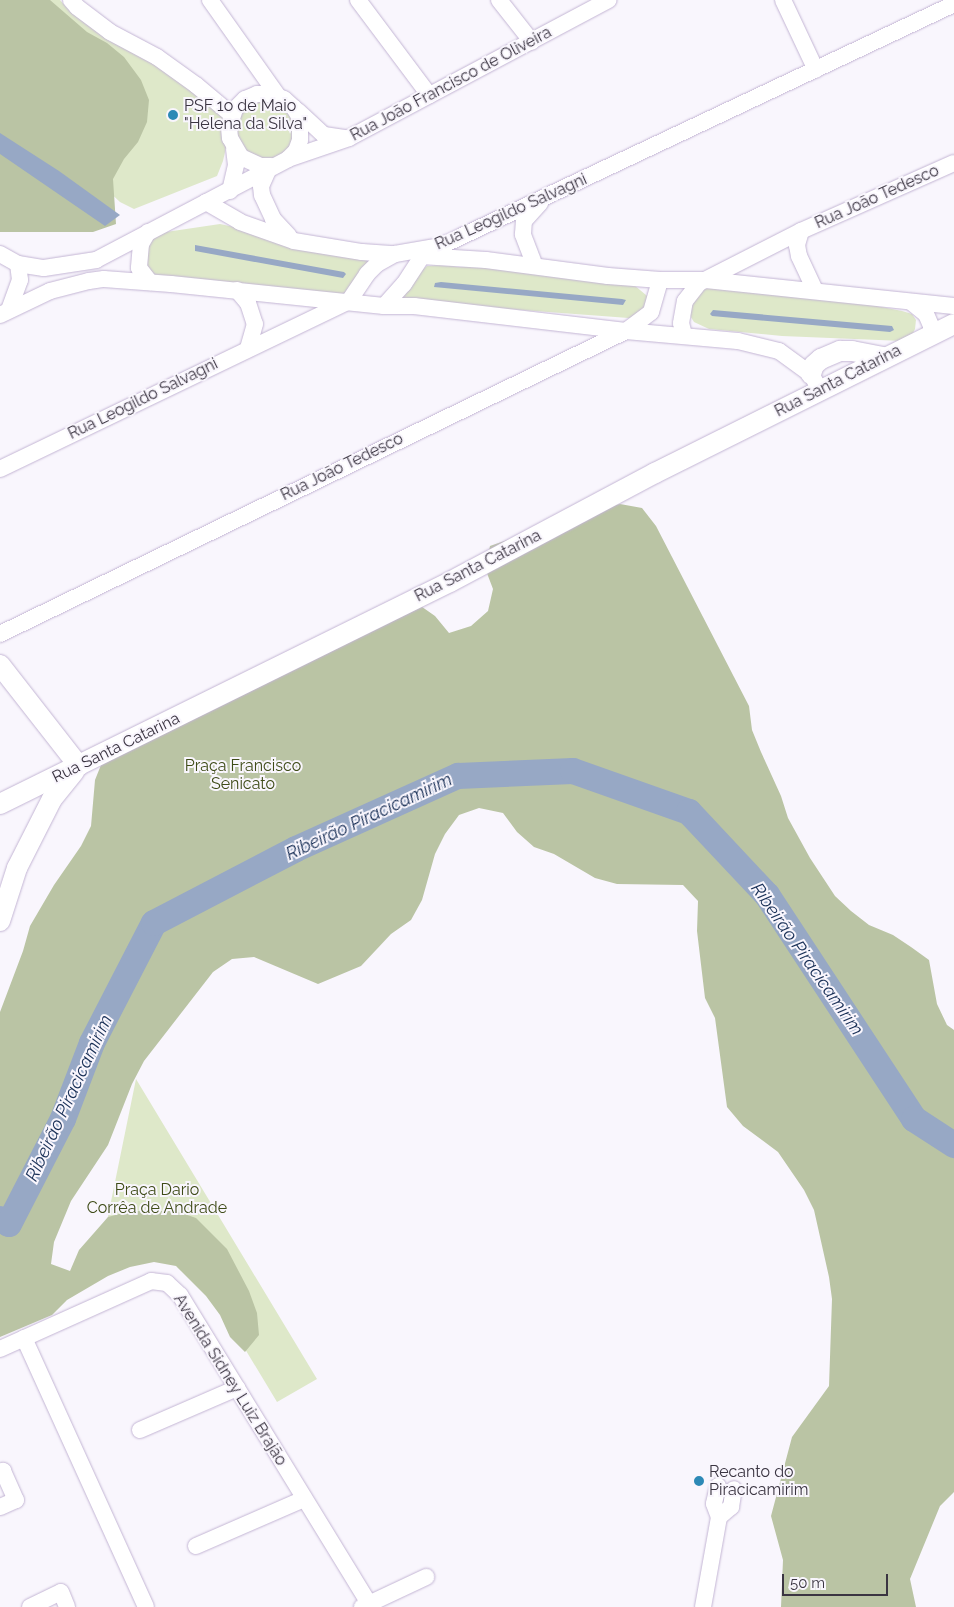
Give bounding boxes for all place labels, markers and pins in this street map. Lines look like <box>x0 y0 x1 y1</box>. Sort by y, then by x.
place label: PSF 1o de Maio "Helena da Silva" <box>184 96 307 134</box>
marker: PSF 1o de Maio "Helena da Silva" <box>166 108 180 122</box>
place label: Recanto do Piracicamirim <box>709 1462 809 1500</box>
marker: Recanto do Piracicamirim <box>693 1475 705 1487</box>

